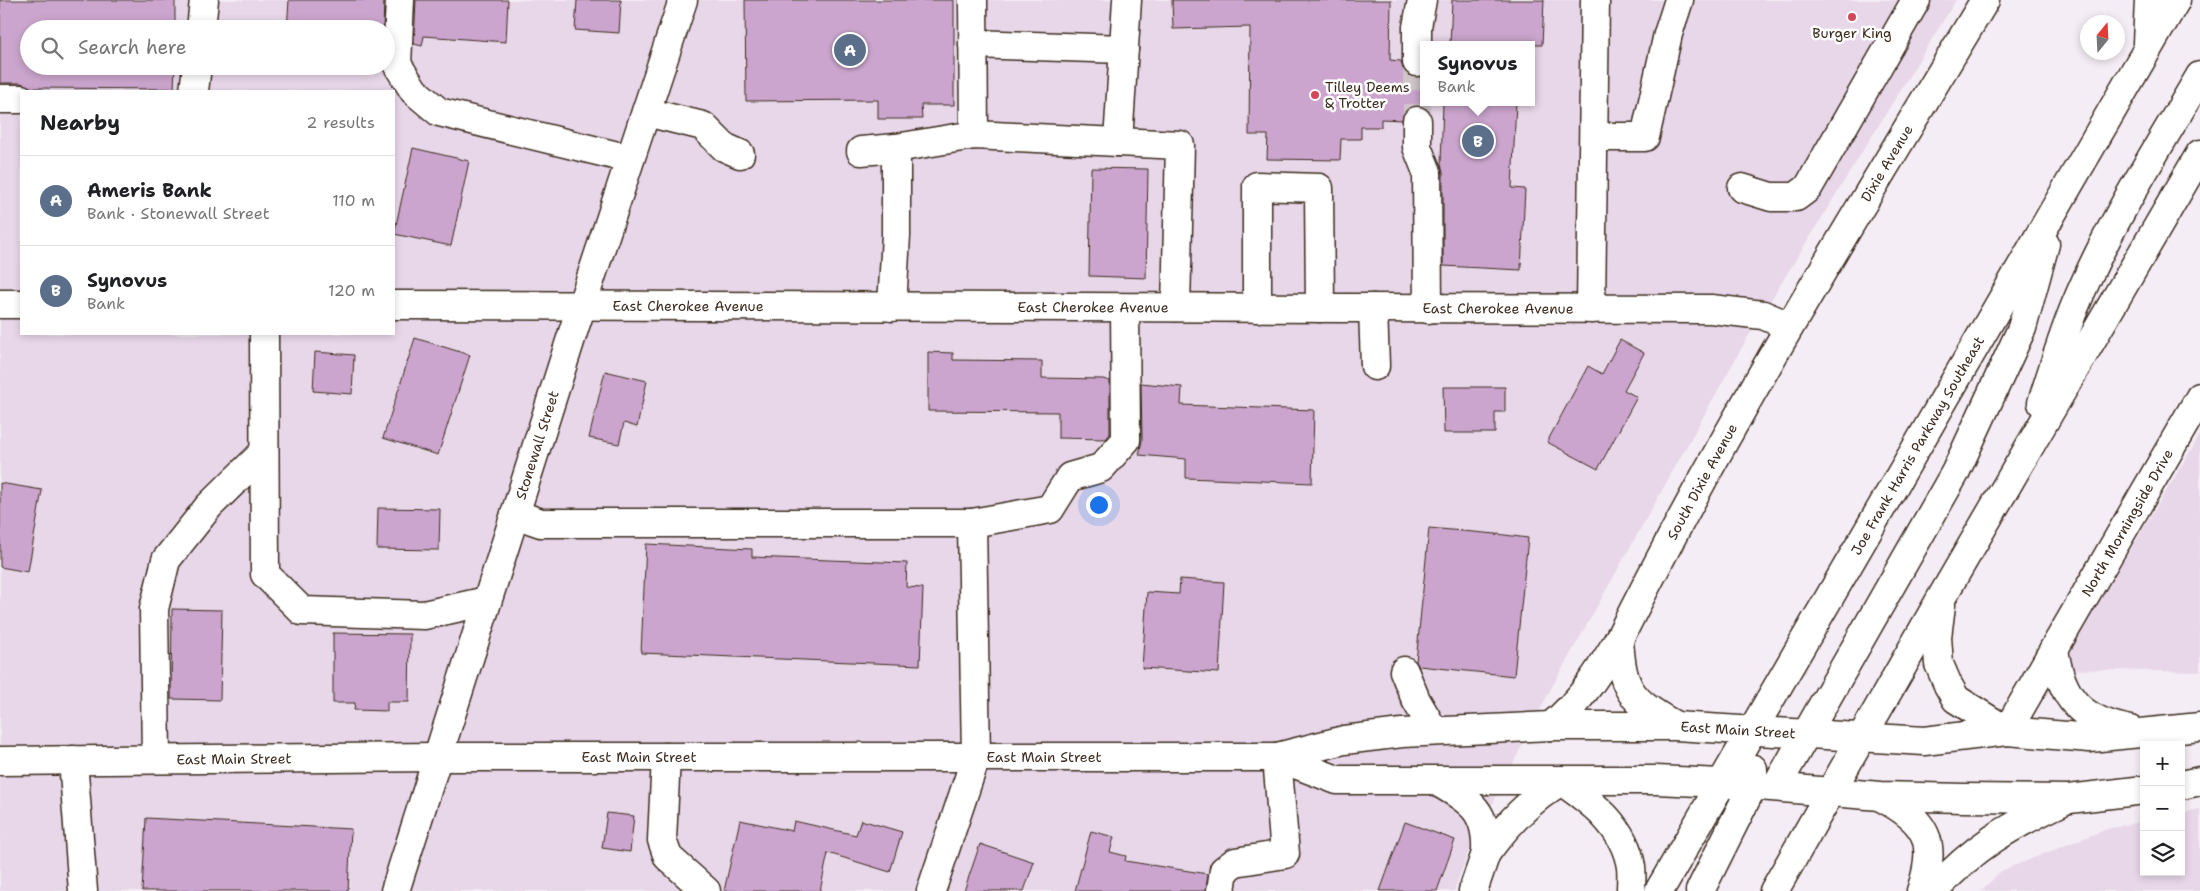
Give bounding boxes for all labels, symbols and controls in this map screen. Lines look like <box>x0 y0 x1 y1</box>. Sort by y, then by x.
marker: Burger King <box>1846 11 1858 23</box>
north arrow <box>2080 15 2125 60</box>
search box <box>20 20 395 75</box>
place label: Burger King <box>1812 24 1892 42</box>
pin: A <box>834 31 866 69</box>
icon: search <box>38 34 66 62</box>
text: Search here <box>78 35 187 60</box>
popup <box>1420 41 1535 106</box>
text: Synovus <box>1437 51 1518 76</box>
text: Bank <box>1437 76 1476 97</box>
place label: Tilley Deems & Trotter <box>1325 78 1410 112</box>
marker: Tilley Deems & Trotter <box>1309 89 1321 101</box>
text: Nearby <box>40 109 120 137</box>
text: 2 results <box>306 112 375 133</box>
pin: B <box>1462 122 1494 160</box>
street label: Dixie Avenue <box>1857 122 1917 205</box>
text: Ameris Bank <box>87 178 212 203</box>
text: A <box>50 190 62 211</box>
text: 110 m <box>332 190 375 211</box>
text: Bank · Stonewall Street <box>87 203 270 224</box>
text: Synovus <box>87 268 167 293</box>
text: B <box>51 280 61 301</box>
text: 120 m <box>328 280 375 301</box>
text: Bank <box>87 293 125 314</box>
street label: East Cherokee Avenue <box>612 297 764 315</box>
street label: East Cherokee Avenue <box>1017 298 1169 316</box>
street label: East Cherokee Avenue <box>1422 299 1574 318</box>
street label: Joe Frank Harris Parkway Southeast <box>1847 333 1988 558</box>
street label: Stonewall Street <box>511 388 563 502</box>
street label: South Dixie Avenue <box>1663 420 1741 543</box>
street label: North Morningside Drive <box>2077 446 2177 600</box>
your location <box>1086 492 1112 518</box>
street label: East Main Street <box>1680 717 1796 742</box>
map controls <box>2140 741 2185 876</box>
button: + <box>2140 741 2185 786</box>
street label: East Main Street <box>581 748 697 766</box>
street label: East Main Street <box>986 748 1102 766</box>
street label: East Main Street <box>176 749 292 768</box>
button: − <box>2140 786 2185 831</box>
button: layers <box>2140 831 2185 876</box>

